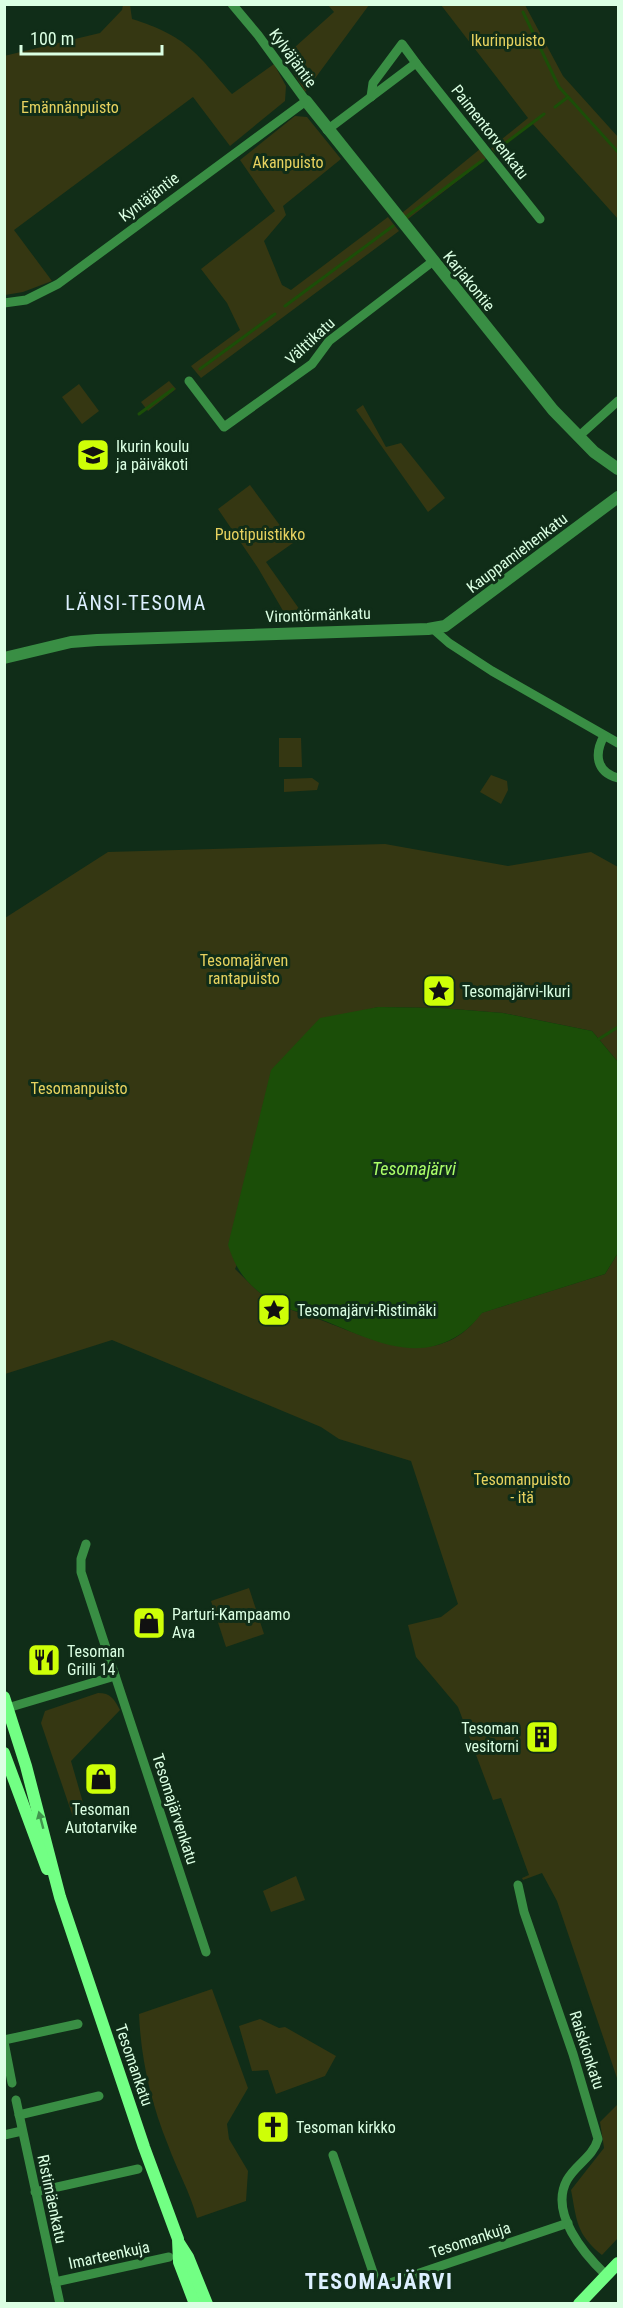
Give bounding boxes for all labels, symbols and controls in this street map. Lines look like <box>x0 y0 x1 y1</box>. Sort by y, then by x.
scale bar <box>21 18 162 56</box>
street label: Kylväjäntie <box>265 25 321 91</box>
text: 100 m <box>30 28 74 49</box>
park label: Ikurinpuisto <box>471 31 545 50</box>
street label: Paimentorvenkatu <box>447 81 533 183</box>
park label: Emännänpuisto <box>21 98 119 117</box>
park label: Akanpuisto <box>252 153 324 172</box>
street label: Kyntäjäntie <box>115 168 183 226</box>
street label: Karjakontie <box>439 247 499 315</box>
street label: Välttikatu <box>281 313 339 369</box>
school or university icon: Ikurin koulu ja päiväkoti <box>75 437 111 473</box>
place label: Ikurin koulu ja päiväkoti <box>115 437 189 474</box>
street label: Kauppamiehenkatu <box>463 509 571 597</box>
park label: Puotipuistikko <box>215 525 305 544</box>
district label: LÄNSI-TESOMA <box>65 591 207 615</box>
street label: Virontörmänkatu <box>265 604 371 626</box>
park label: Tesomajärven rantapuisto <box>200 951 288 988</box>
place icon: Tesomajärvi-Ikuri <box>421 973 457 1009</box>
place label: Tesomajärvi-Ikuri <box>462 982 570 1001</box>
park label: Tesomanpuisto <box>30 1079 128 1098</box>
water label: Tesomajärvi <box>372 1158 457 1179</box>
place icon: Tesomajärvi-Ristimäki <box>256 1292 292 1328</box>
place label: Tesomajärvi-Ristimäki <box>297 1301 436 1320</box>
park label: Tesomanpuisto - itä <box>473 1470 571 1507</box>
shop icon: Parturi-Kampaamo Ava <box>131 1605 167 1641</box>
place label: Parturi-Kampaamo Ava <box>172 1605 290 1642</box>
restaurant icon: Tesoman Grilli 14 <box>26 1642 62 1678</box>
place label: Tesoman Grilli 14 <box>67 1642 125 1679</box>
place label: Tesoman vesitorni <box>461 1719 519 1756</box>
building icon: Tesoman vesitorni <box>524 1719 560 1755</box>
street label: Tesomajärvenkatu <box>148 1751 202 1867</box>
shop icon: Tesoman Autotarvike <box>83 1761 119 1797</box>
place label: Tesoman Autotarvike <box>65 1800 137 1837</box>
one-way arrow <box>36 1811 45 1829</box>
street label: Raiskionkatu <box>565 2008 609 2092</box>
street label: Tesomankatu <box>111 2022 157 2108</box>
church icon: Tesoman kirkko <box>255 2109 291 2145</box>
place label: Tesoman kirkko <box>296 2118 396 2137</box>
street label: Ristimäenkatu <box>33 2153 71 2245</box>
street label: Tesomankuja <box>427 2218 513 2262</box>
street label: Imarteenkuja <box>67 2237 151 2273</box>
district label: TESOMAJÄRVI <box>305 2269 453 2294</box>

